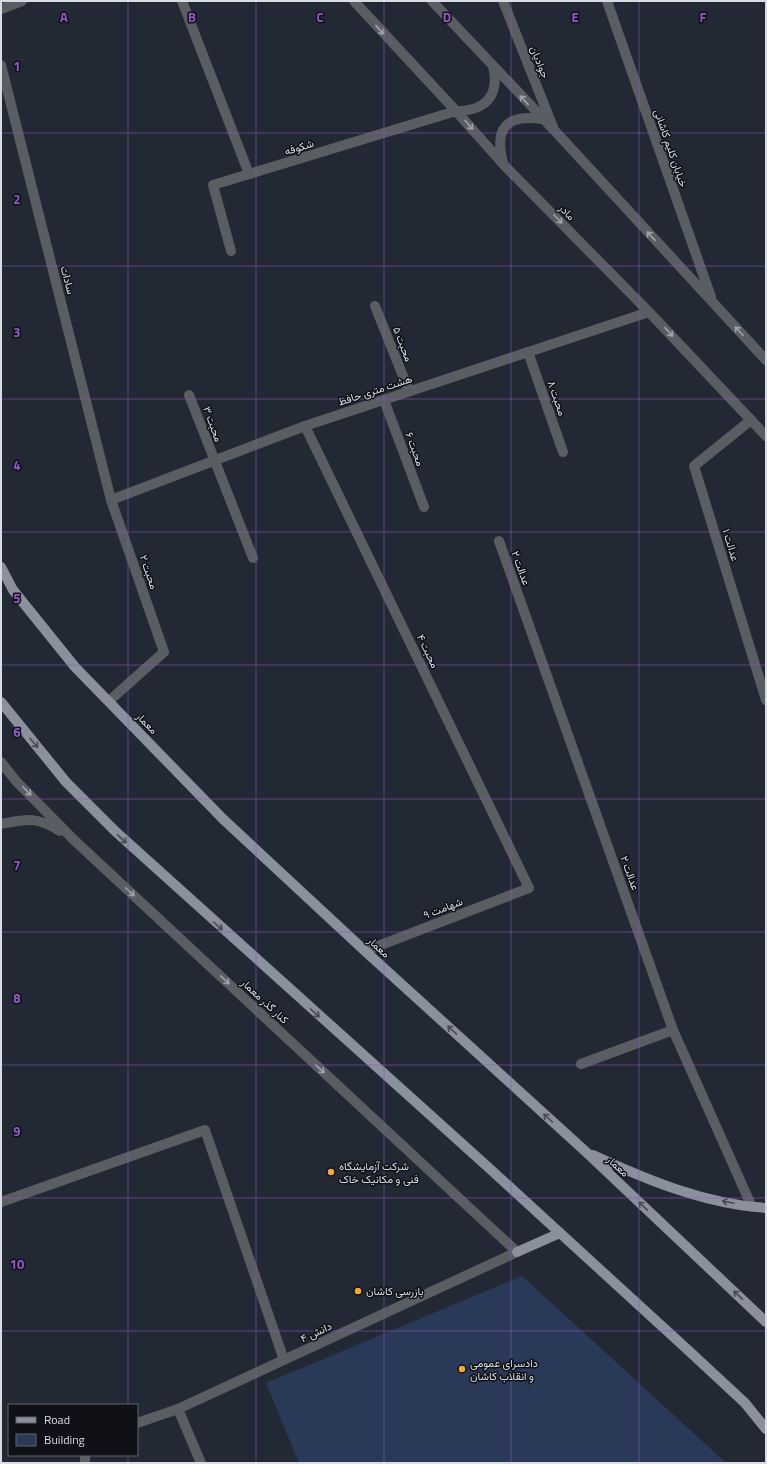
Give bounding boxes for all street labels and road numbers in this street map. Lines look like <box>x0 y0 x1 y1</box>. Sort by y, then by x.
street label: جوادیان <box>526 43 554 81</box>
street label: خیابان کلیم کاشانی <box>650 107 692 189</box>
street label: شکوفه <box>282 135 316 159</box>
street label: مادر <box>554 199 579 224</box>
street label: سادات <box>57 264 79 296</box>
street label: محبت ۵ <box>389 324 417 364</box>
street label: هشت متری حافظ <box>336 370 415 410</box>
street label: محبت ۸ <box>544 378 571 418</box>
street label: محبت ۳ <box>199 404 227 444</box>
street label: محبت ۶ <box>401 430 429 468</box>
street label: عدالت ۱ <box>719 527 744 563</box>
street label: عدالت ۲ <box>507 548 535 588</box>
street label: محبت ۲ <box>136 553 162 592</box>
street label: محبت ۴ <box>413 631 443 671</box>
street label: معمار <box>132 708 162 738</box>
street label: عدالت ۲ <box>616 853 644 893</box>
street label: شهامت ۹ <box>421 893 465 923</box>
street label: معمار <box>364 932 394 962</box>
street label: کنار گذر معمار <box>237 974 292 1027</box>
street label: معمار <box>603 1151 633 1181</box>
street label: دانش ۴ <box>298 1318 334 1346</box>

